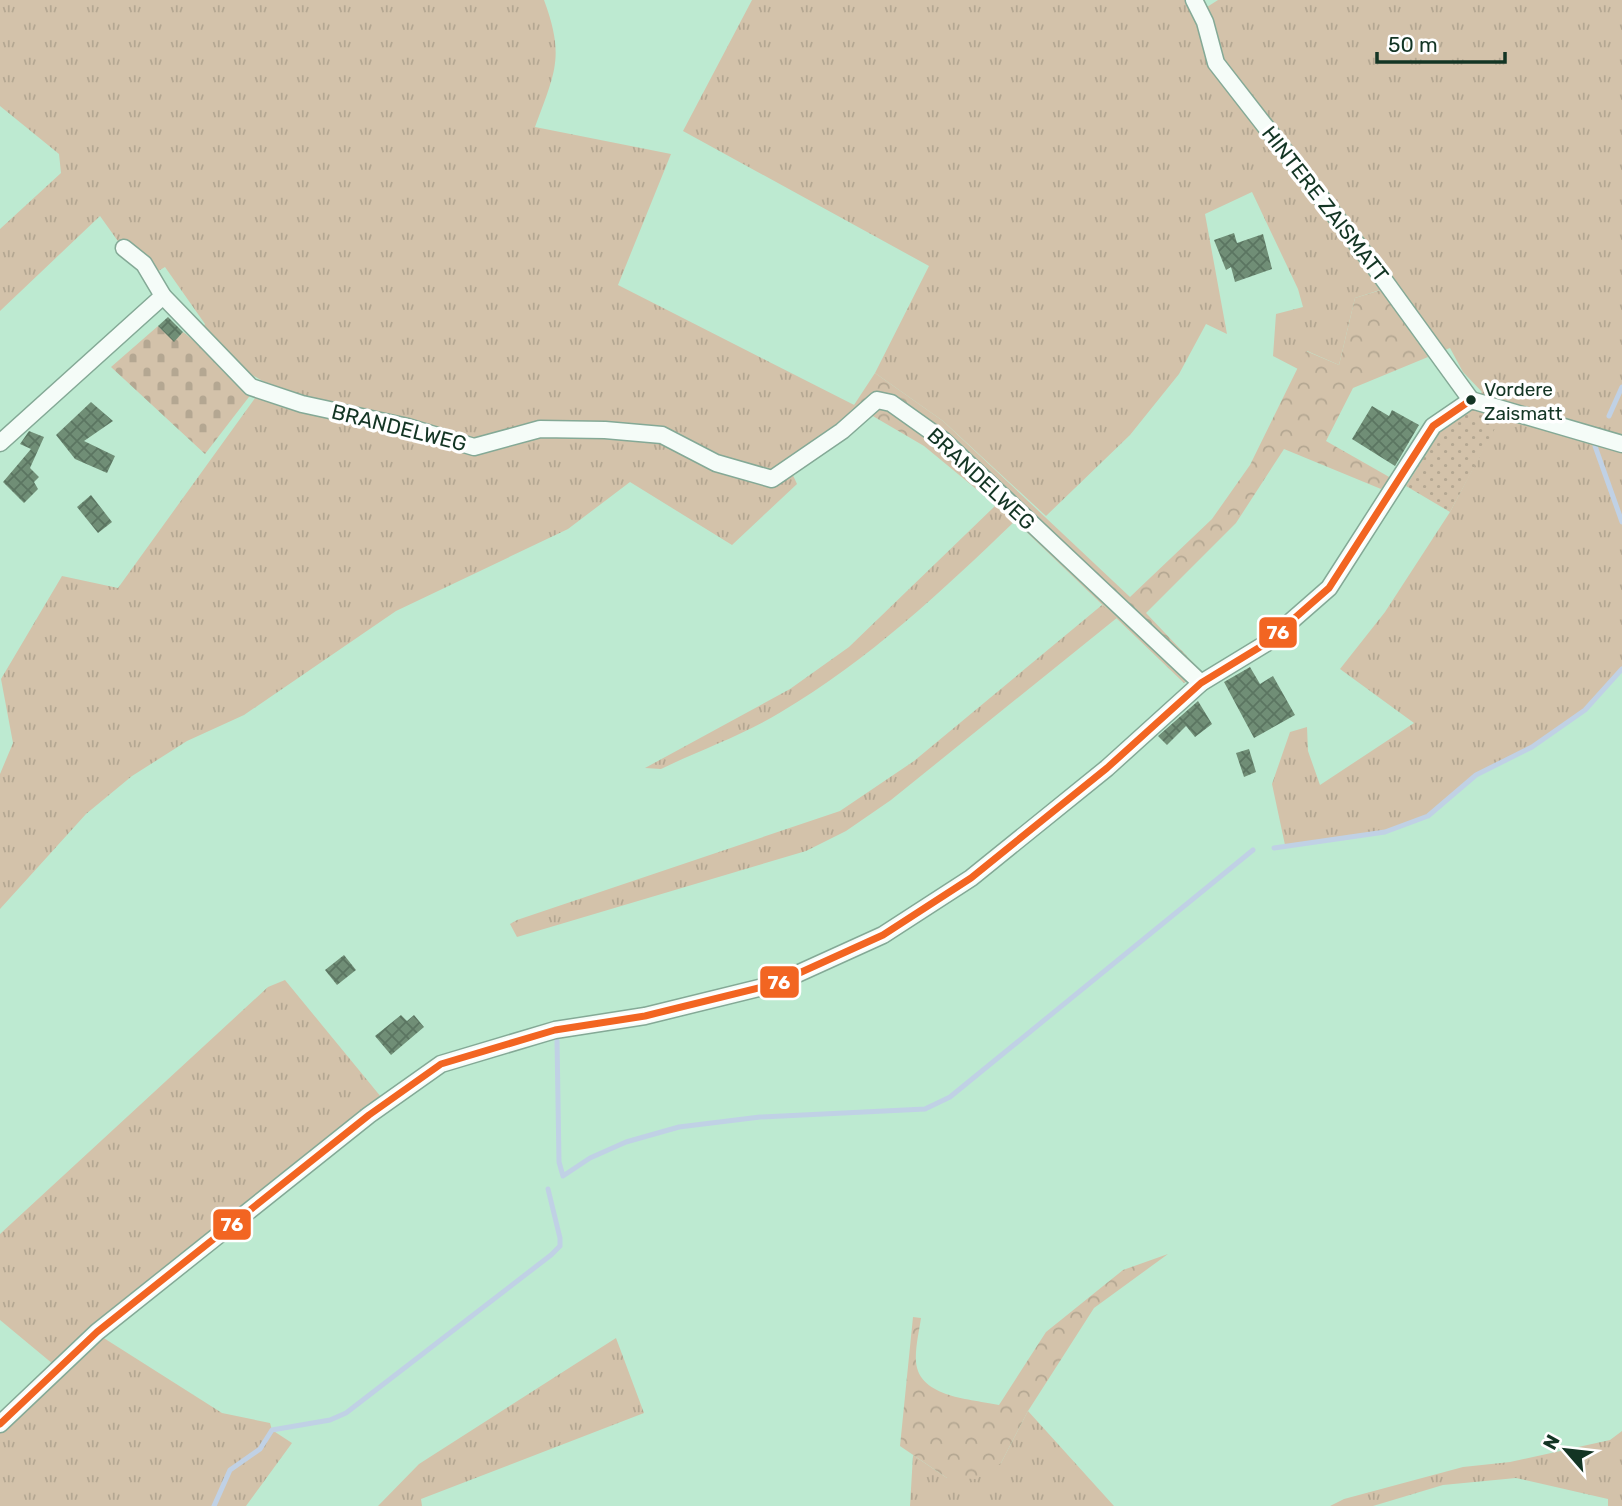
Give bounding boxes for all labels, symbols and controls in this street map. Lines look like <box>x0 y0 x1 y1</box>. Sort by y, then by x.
scale bar <box>1377 21 1505 65</box>
text: 50 m <box>1388 32 1438 57</box>
street label: HINTERE ZAISMATT <box>1257 121 1394 287</box>
place label: Vordere Zaismatt <box>1484 378 1563 425</box>
marker: Vordere Zaismatt <box>1464 393 1478 407</box>
street label: BRANDELWEG <box>329 399 469 456</box>
street label: BRANDELWEG <box>922 422 1040 535</box>
line badge: 76 <box>1258 616 1298 649</box>
text: 76 <box>1267 621 1289 644</box>
line badge: 76 <box>759 965 800 999</box>
text: 76 <box>768 971 790 994</box>
line badge: 76 <box>212 1208 252 1241</box>
text: 76 <box>221 1213 243 1236</box>
north arrow <box>1531 1415 1601 1485</box>
text: N <box>1538 1431 1565 1454</box>

